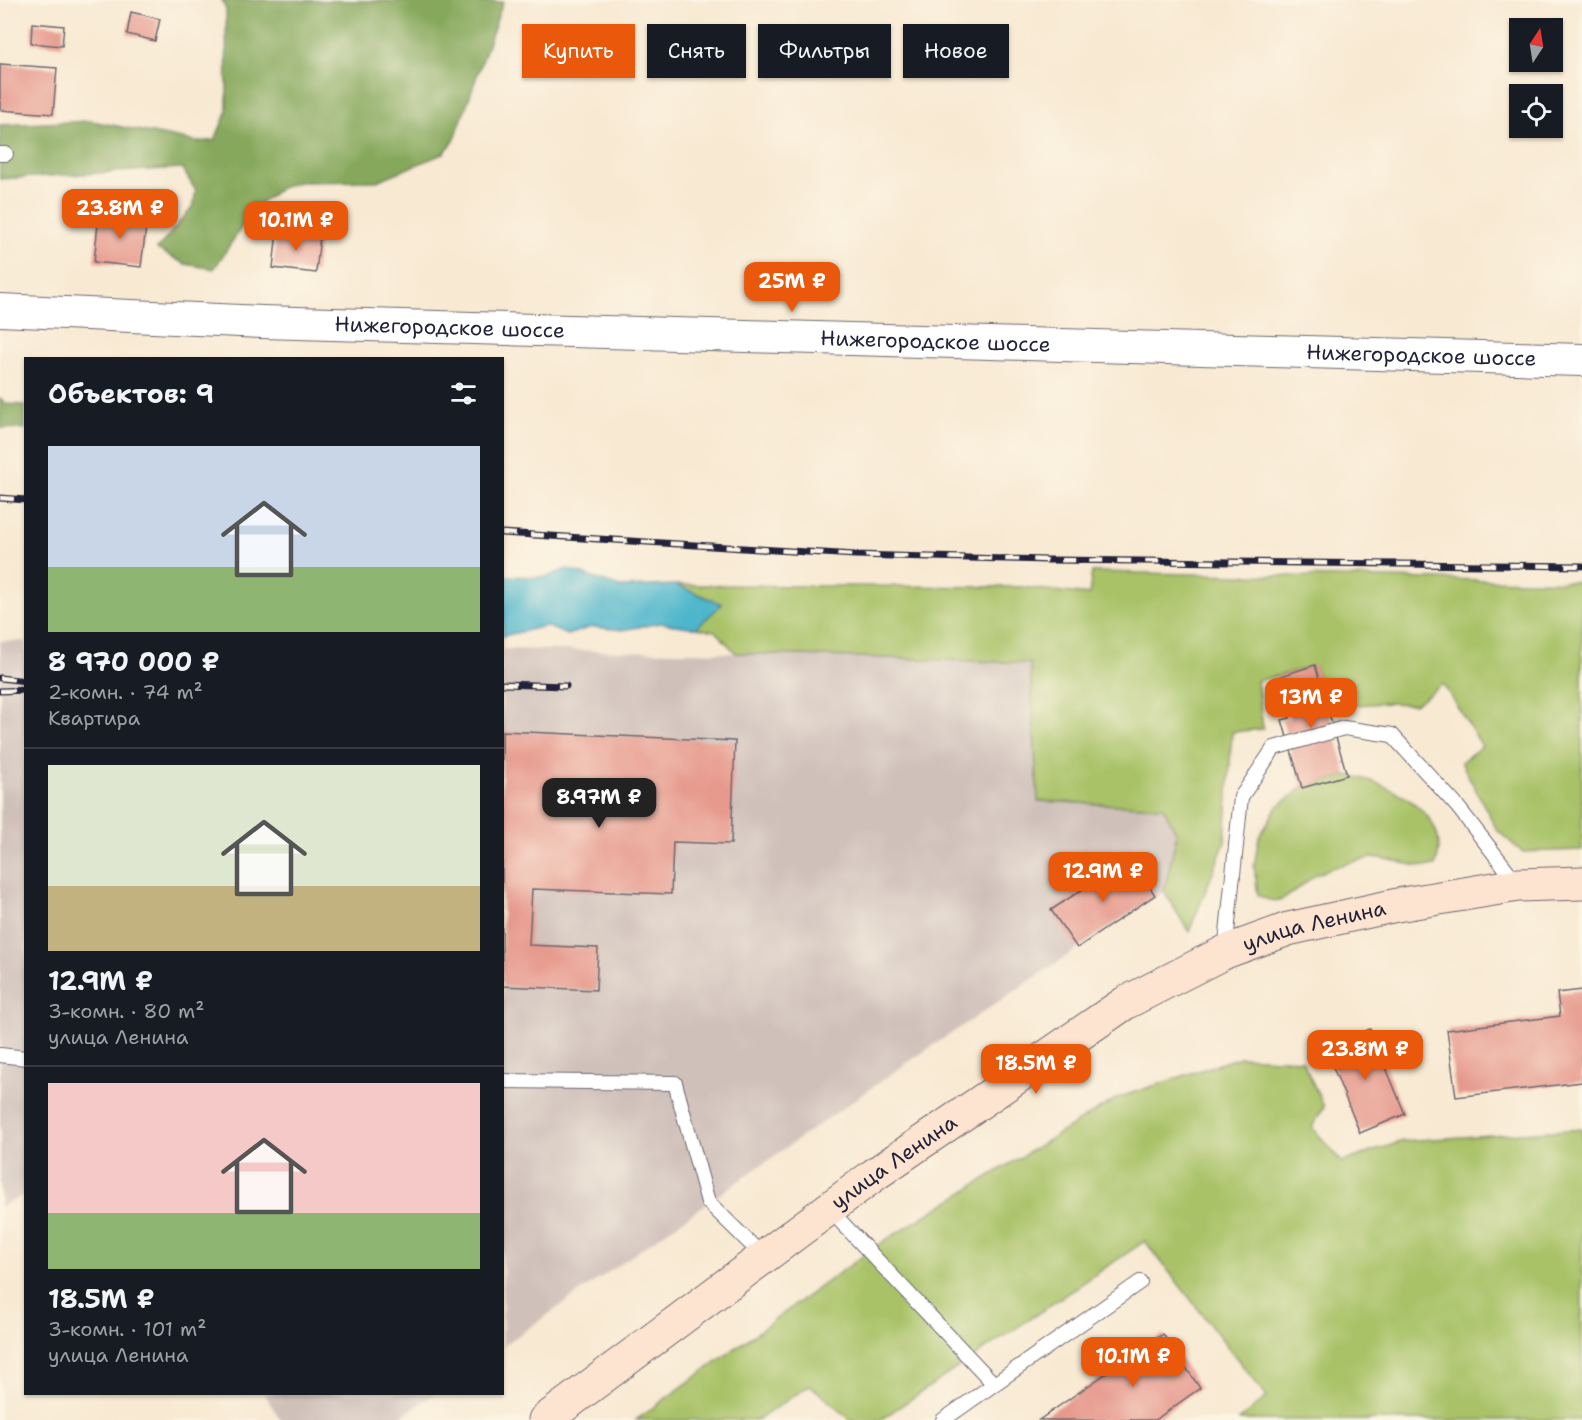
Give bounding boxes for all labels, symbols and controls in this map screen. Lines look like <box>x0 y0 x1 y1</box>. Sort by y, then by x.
north arrow <box>1509 18 1563 72</box>
map controls <box>1509 18 1563 138</box>
chip: Купить <box>522 24 635 78</box>
chip: Снять <box>647 24 746 78</box>
chip: Фильтры <box>758 24 891 78</box>
chip: Новое <box>903 24 1009 78</box>
button: locate <box>1509 84 1563 138</box>
pin: 23.8M ₽ <box>65 189 175 240</box>
text: 23.8M ₽ <box>76 195 164 221</box>
pin: 10.1M ₽ <box>241 201 351 252</box>
text: 10.1M ₽ <box>258 207 334 233</box>
pin: 25M ₽ <box>750 262 834 313</box>
text: 25M ₽ <box>758 268 826 294</box>
street label: Нижегородское шоссе <box>334 310 565 345</box>
street label: Нижегородское шоссе <box>820 324 1051 359</box>
street label: Нижегородское шоссе <box>1306 338 1537 373</box>
text: Объектов: 9 <box>48 376 214 411</box>
icon: filters <box>447 377 480 410</box>
icon: home <box>210 485 318 593</box>
text: 8 970 000 ₽ <box>48 644 220 679</box>
pin: 13M ₽ <box>1269 678 1353 729</box>
text: 2-комн. · 74 m² <box>48 679 203 705</box>
text: 13M ₽ <box>1279 684 1343 710</box>
text: Квартира <box>48 705 140 731</box>
pin: 8.97M ₽ <box>544 778 654 829</box>
text: 8.97M ₽ <box>556 784 642 810</box>
icon: home <box>210 804 318 912</box>
pin: 12.9M ₽ <box>1048 852 1158 903</box>
text: 12.9M ₽ <box>1063 858 1143 884</box>
street label: улица Ленина <box>1239 894 1389 958</box>
text: 12.9M ₽ <box>48 963 153 998</box>
text: 3-комн. · 80 m² <box>48 998 204 1024</box>
text: улица Ленина <box>48 1024 188 1050</box>
pin: 23.8M ₽ <box>1310 1030 1420 1081</box>
text: 23.8M ₽ <box>1321 1036 1409 1062</box>
pin: 18.5M ₽ <box>981 1044 1091 1095</box>
text: 18.5M ₽ <box>995 1050 1077 1076</box>
street label: улица Ленина <box>826 1108 962 1216</box>
icon: home <box>210 1122 318 1230</box>
text: 18.5M ₽ <box>48 1281 155 1316</box>
text: 3-комн. · 101 m² <box>48 1316 206 1342</box>
pin: 10.1M ₽ <box>1078 1337 1188 1388</box>
text: улица Ленина <box>48 1342 188 1368</box>
text: 10.1M ₽ <box>1095 1343 1171 1369</box>

